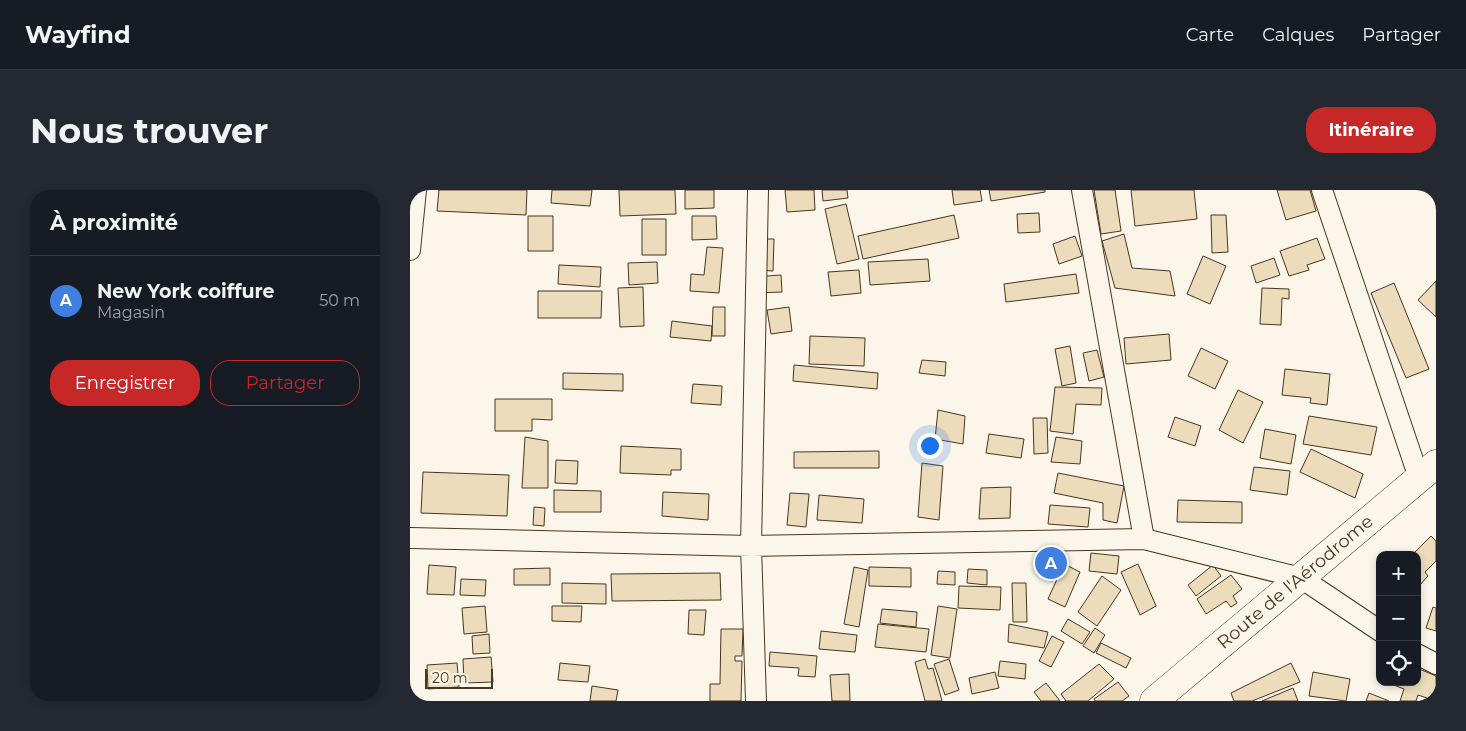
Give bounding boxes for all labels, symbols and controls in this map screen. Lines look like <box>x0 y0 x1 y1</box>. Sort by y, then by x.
text: Wayfind <box>25 20 131 49</box>
text: Carte <box>1186 24 1234 46</box>
text: Calques <box>1262 24 1334 46</box>
text: Partager <box>1362 24 1441 46</box>
button: Itinéraire <box>1306 107 1436 153</box>
text: Nous trouver <box>30 109 268 152</box>
text: À proximité <box>50 210 178 235</box>
text: New York coiffure <box>97 280 275 303</box>
text: A <box>60 291 72 310</box>
text: 50 m <box>319 291 360 310</box>
text: Magasin <box>97 303 165 322</box>
button: Enregistrer <box>50 360 200 406</box>
button: Partager <box>210 360 360 406</box>
your location <box>917 433 943 459</box>
street label: Route de l'Aérodrome <box>1213 510 1378 654</box>
pin: A <box>1035 544 1067 582</box>
map controls <box>1376 551 1421 686</box>
button: + <box>1376 551 1421 596</box>
button: − <box>1376 596 1421 641</box>
button: locate <box>1376 641 1421 686</box>
scale bar <box>425 666 492 689</box>
text: 20 m <box>432 669 468 687</box>

